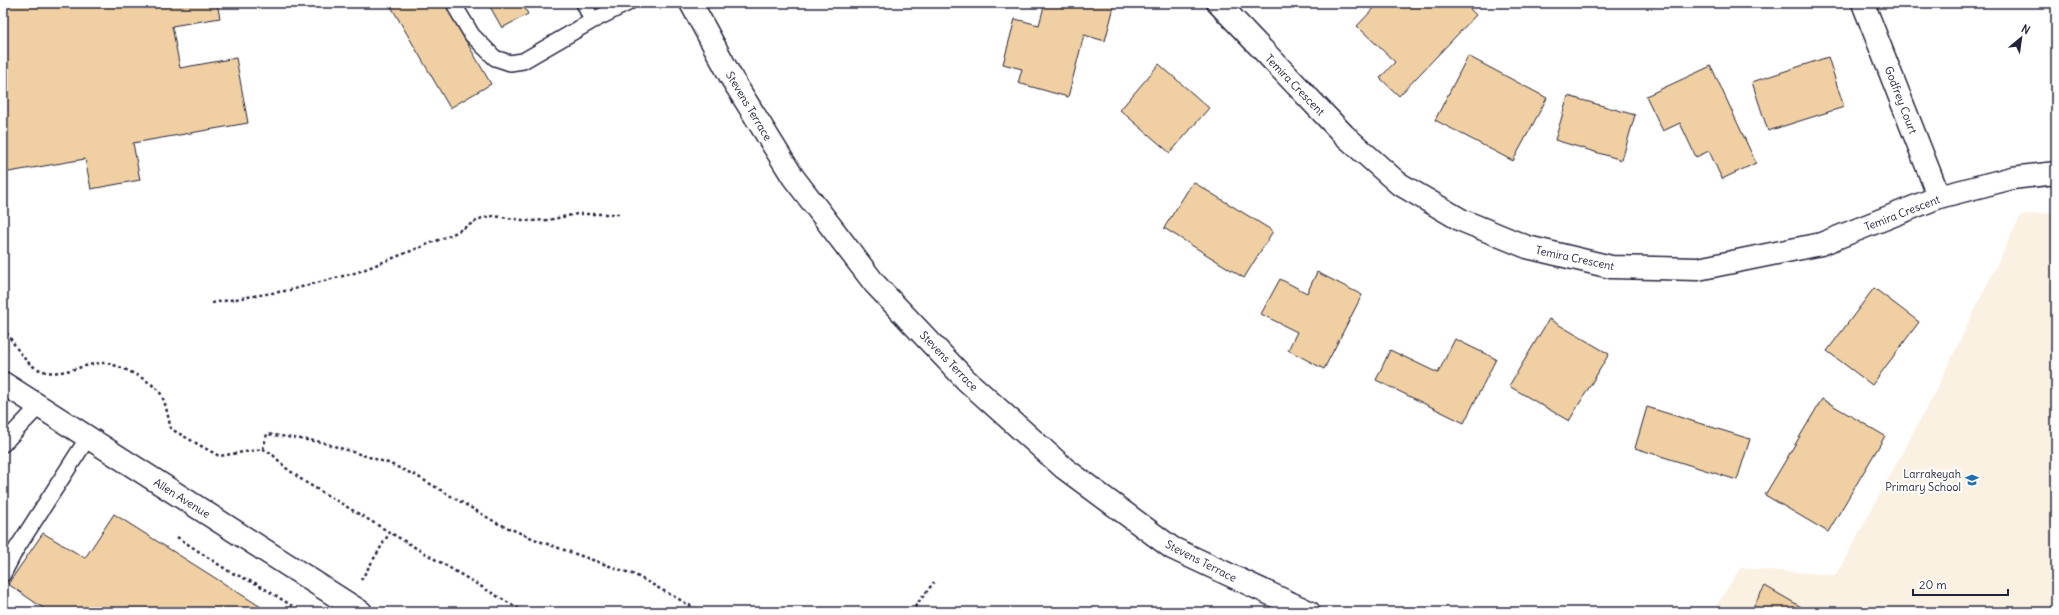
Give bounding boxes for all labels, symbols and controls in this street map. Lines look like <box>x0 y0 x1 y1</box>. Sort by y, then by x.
north arrow <box>2001 18 2041 58</box>
text: N <box>2019 21 2033 37</box>
street label: Temira Crescent <box>1262 51 1328 119</box>
street label: Godfrey Court <box>1882 64 1920 136</box>
street label: Stevens Terrace <box>723 69 775 143</box>
street label: Temira Crescent <box>1862 192 1942 234</box>
street label: Temira Crescent <box>1534 243 1616 273</box>
street label: Stevens Terrace <box>917 328 981 394</box>
place label: Larrakeyah Primary School <box>1885 467 1961 494</box>
school or university icon: Larrakeyah Primary School <box>1964 472 1980 488</box>
street label: Allen Avenue <box>151 475 213 521</box>
street label: Stevens Terrace <box>1163 537 1239 585</box>
scale bar <box>1913 571 2008 597</box>
text: 20 m <box>1919 577 1947 592</box>

